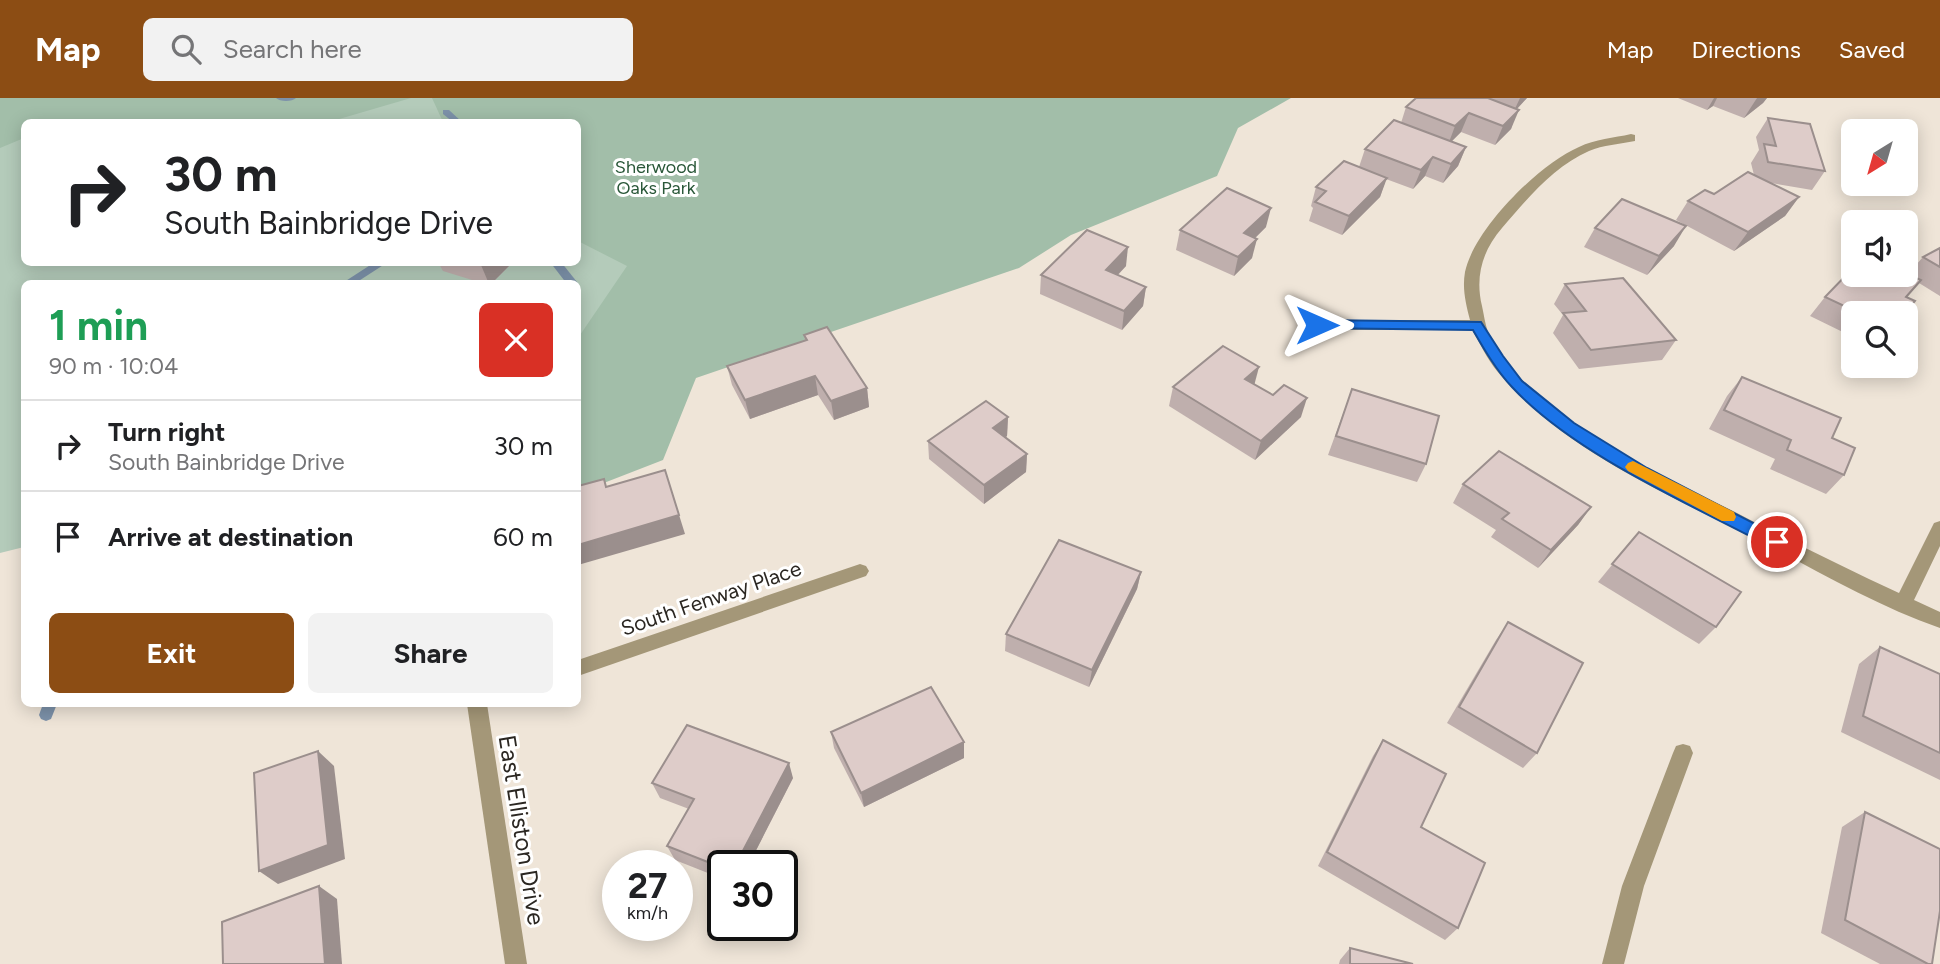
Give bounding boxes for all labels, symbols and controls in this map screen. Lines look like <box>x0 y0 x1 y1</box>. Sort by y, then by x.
search box <box>143 18 633 81</box>
text: Map <box>35 30 101 69</box>
icon: search <box>167 30 205 68</box>
text: Search here <box>223 33 362 65</box>
text: Map <box>1607 35 1653 64</box>
text: Directions <box>1691 35 1801 64</box>
text: Saved <box>1839 35 1905 64</box>
north arrow <box>1841 119 1918 196</box>
map controls <box>1841 119 1918 378</box>
text: 30 m <box>164 144 277 203</box>
icon: right <box>49 147 140 238</box>
park label: Sherwood Oaks Park <box>615 156 697 199</box>
text: South Bainbridge Drive <box>164 204 493 242</box>
button: sound <box>1841 210 1918 287</box>
position arrow <box>1280 288 1354 362</box>
text: 1 min <box>49 300 148 351</box>
button: search <box>1841 301 1918 378</box>
button: close <box>479 303 553 377</box>
text: 90 m · 10:04 <box>49 352 178 380</box>
text: Turn right <box>108 416 225 448</box>
icon: right <box>49 427 87 465</box>
text: 30 m <box>494 430 553 462</box>
text: South Bainbridge Drive <box>108 448 344 476</box>
pin <box>1747 512 1807 572</box>
icon: arrive <box>49 518 87 556</box>
text: Arrive at destination <box>108 521 353 553</box>
text: 60 m <box>493 521 553 553</box>
icon: arrive <box>1758 523 1796 561</box>
street label: South Fenway Place <box>617 555 805 641</box>
button: Exit <box>49 613 294 693</box>
button: Share <box>308 613 553 693</box>
street label: East Elliston Drive <box>493 733 551 927</box>
speed limit sign: 30 <box>707 850 798 941</box>
text: 27 <box>628 865 667 907</box>
text: km/h <box>627 902 668 924</box>

